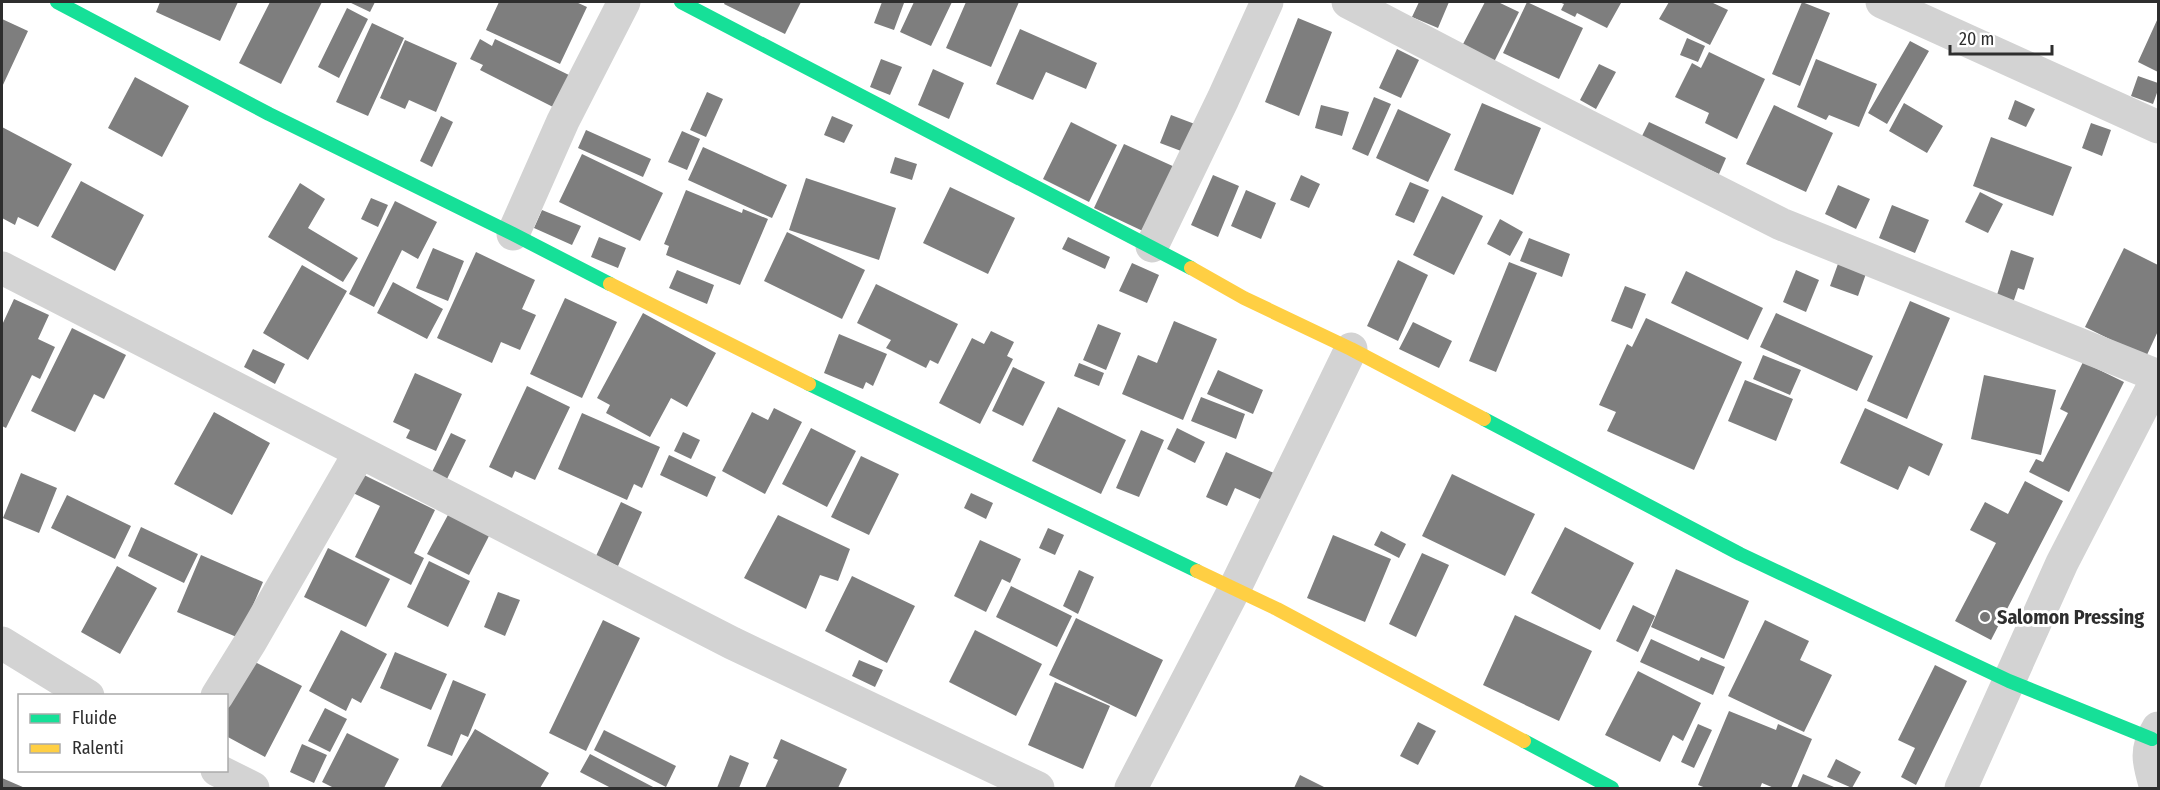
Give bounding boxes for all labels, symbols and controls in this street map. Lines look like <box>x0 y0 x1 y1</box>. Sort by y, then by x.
scale bar <box>1950 18 2052 56</box>
text: 20 m <box>1959 28 1994 50</box>
place label: Salomon Pressing <box>1997 605 2144 629</box>
marker: Salomon Pressing <box>1978 610 1992 624</box>
legend <box>18 694 228 772</box>
text: Fluide <box>72 707 117 729</box>
text: Ralenti <box>72 737 124 759</box>

